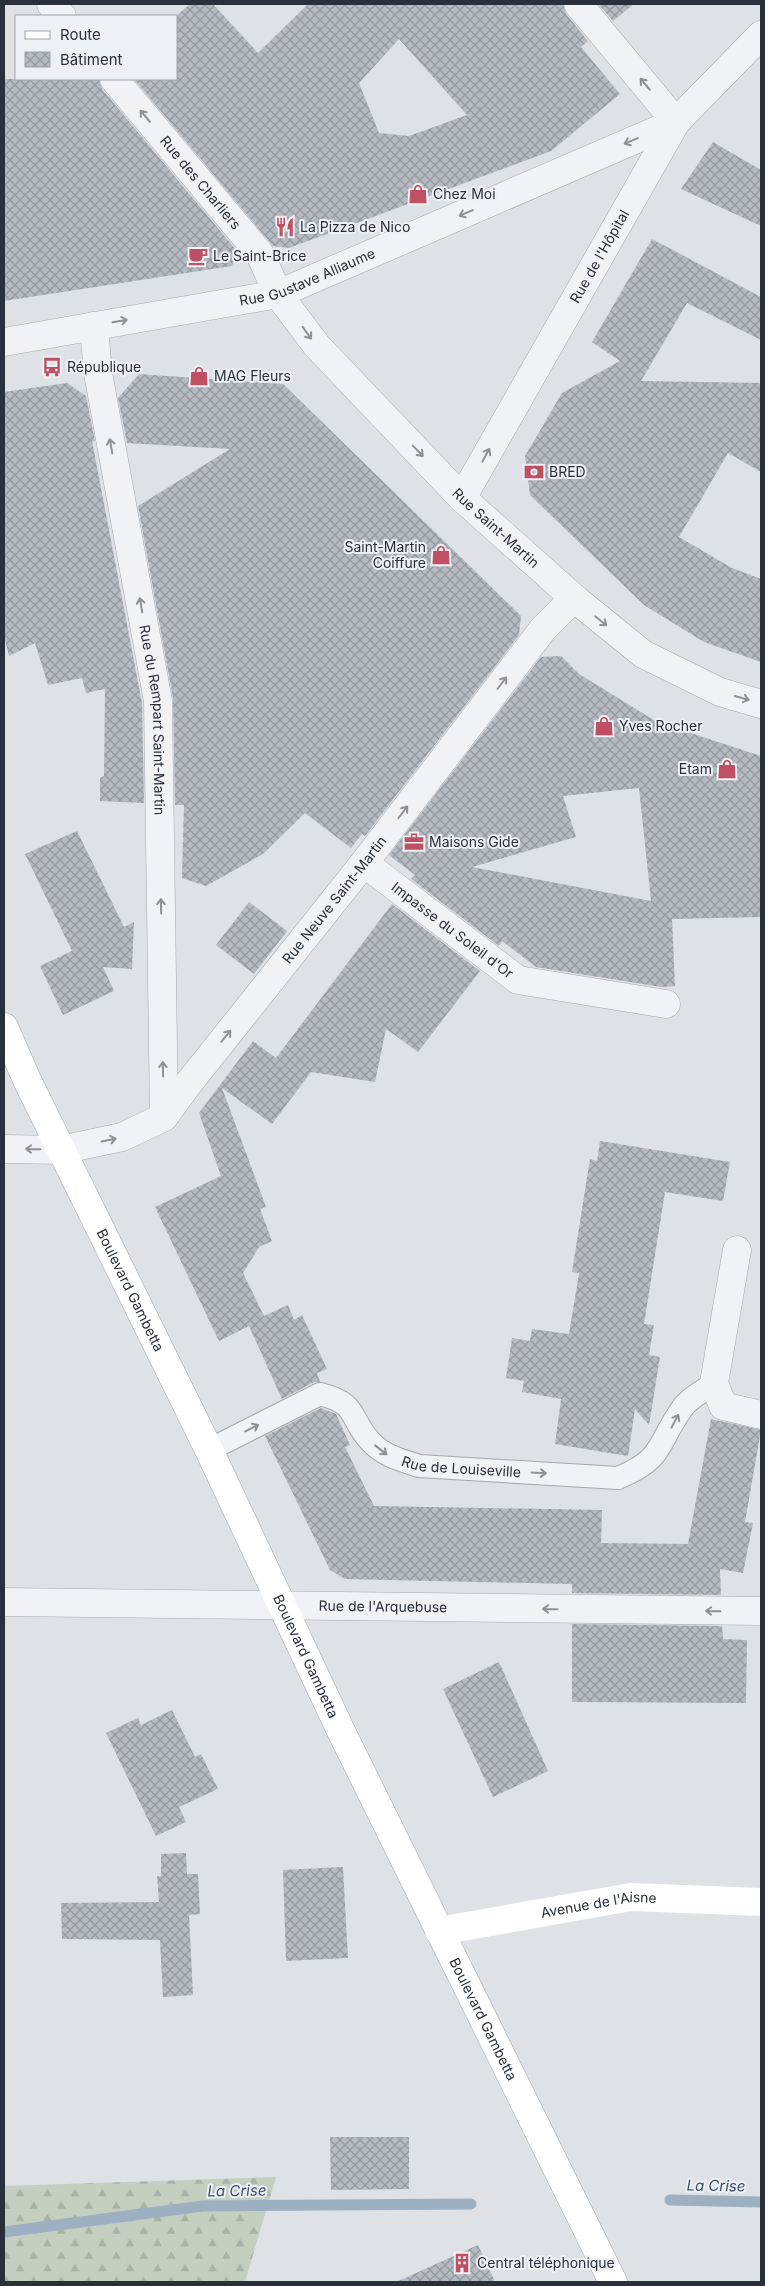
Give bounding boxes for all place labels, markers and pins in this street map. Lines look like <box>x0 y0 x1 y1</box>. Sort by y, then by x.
shop icon: Chez Moi <box>407 183 429 205</box>
place label: Chez Moi <box>433 185 496 202</box>
restaurant icon: La Pizza de Nico <box>274 216 296 238</box>
place label: La Pizza de Nico <box>300 218 410 235</box>
cafe icon: Le Saint-Brice <box>187 245 209 267</box>
place label: Le Saint-Brice <box>213 247 306 264</box>
bus stop icon: République <box>41 356 63 378</box>
place label: République <box>67 358 141 375</box>
shop icon: MAG Fleurs <box>188 365 210 387</box>
place label: MAG Fleurs <box>214 367 291 384</box>
bank icon: BRED <box>523 461 545 483</box>
place label: BRED <box>549 463 586 480</box>
place label: Saint-Martin Coiffure <box>345 538 426 571</box>
shop icon: Saint-Martin Coiffure <box>430 544 452 566</box>
shop icon: Yves Rocher <box>593 715 615 737</box>
place label: Yves Rocher <box>619 717 703 734</box>
shop icon: Etam <box>716 758 738 780</box>
place label: Etam <box>679 760 712 777</box>
office icon: Maisons Gide <box>403 831 425 853</box>
place label: Maisons Gide <box>429 833 519 850</box>
building icon: Central téléphonique <box>451 2252 473 2274</box>
place label: Central téléphonique <box>477 2254 615 2271</box>

